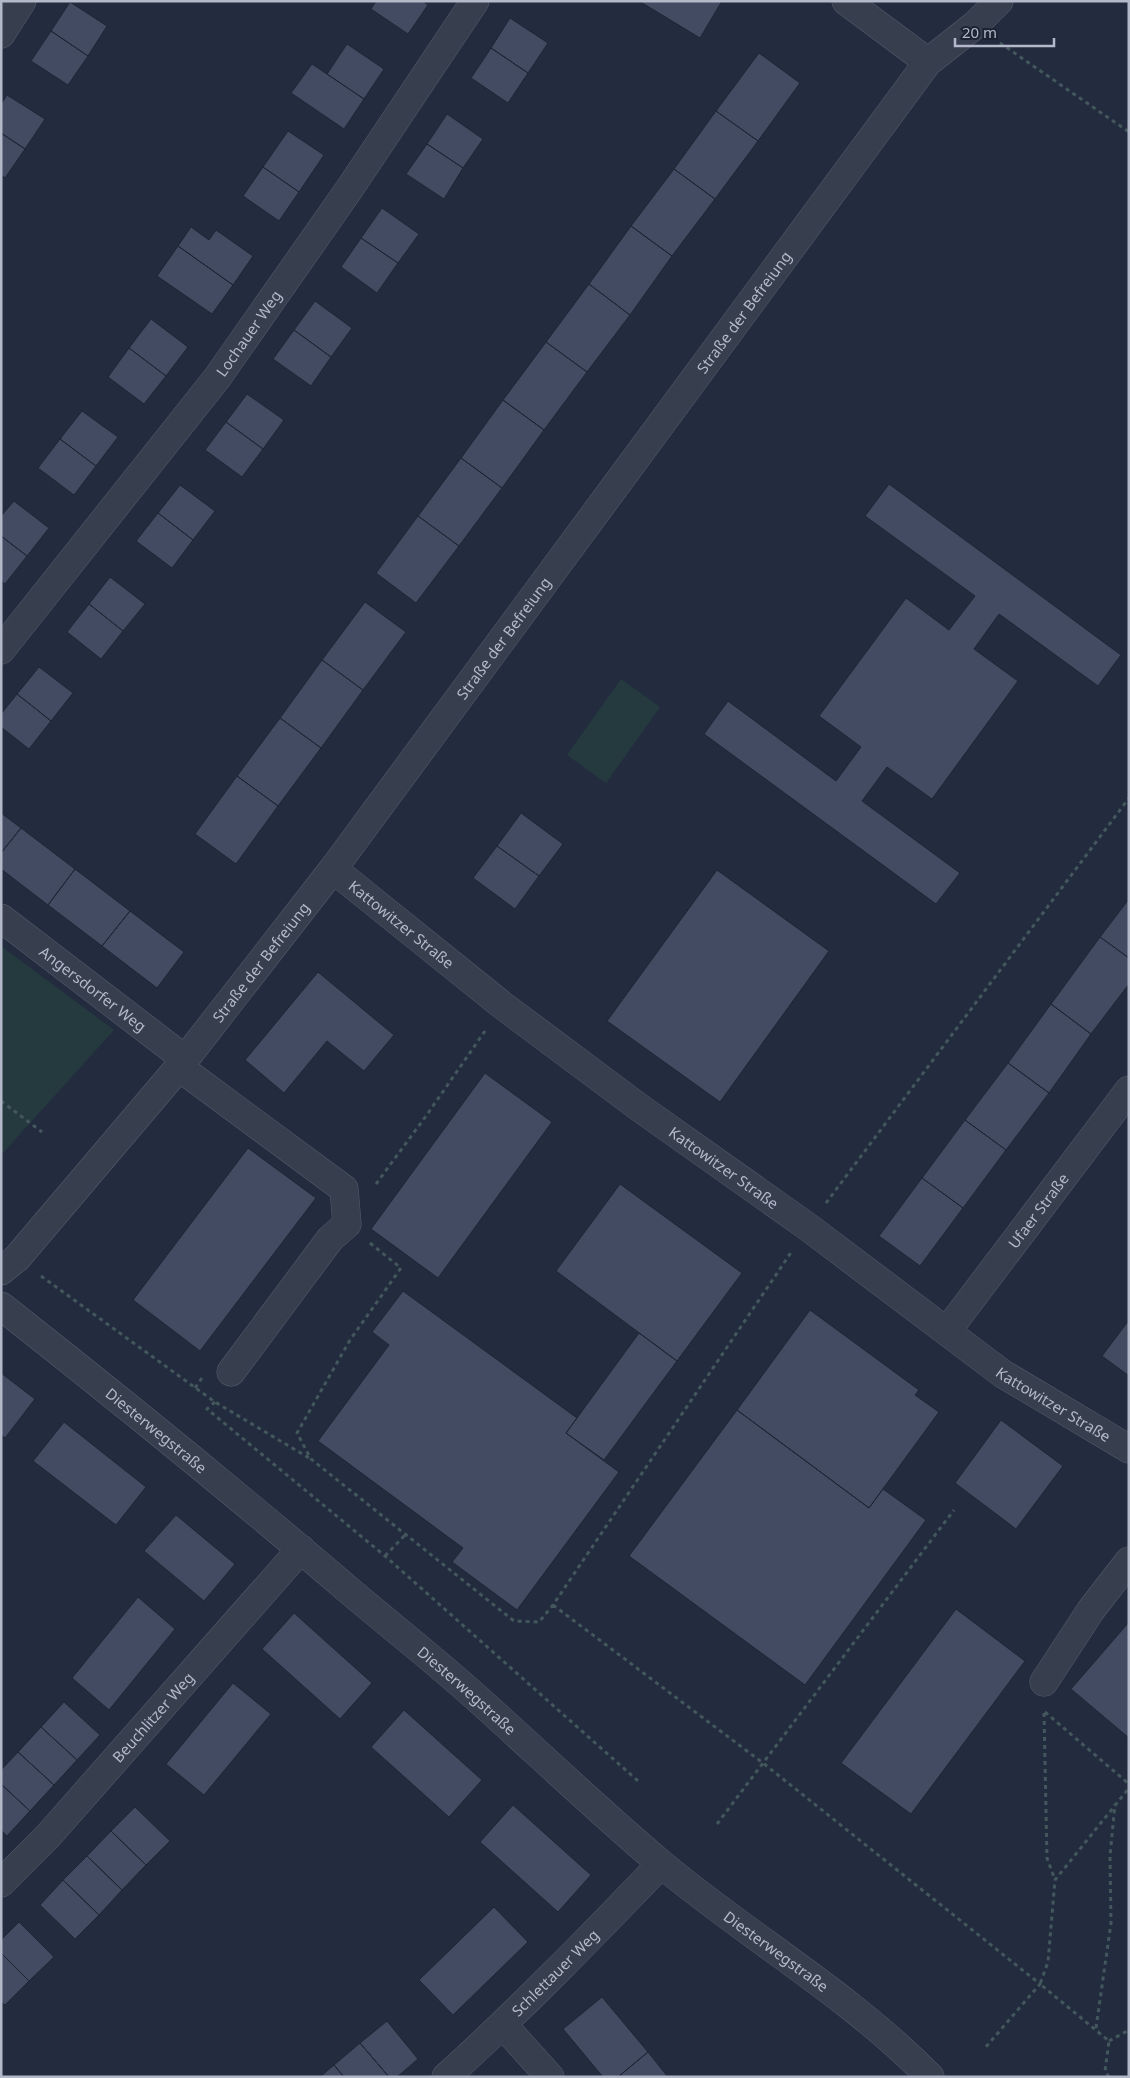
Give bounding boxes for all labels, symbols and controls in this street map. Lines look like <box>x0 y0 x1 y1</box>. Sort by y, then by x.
scale bar <box>955 15 1054 47</box>
text: 20 m <box>962 22 997 42</box>
street label: Straße der Befreiung <box>692 247 795 377</box>
street label: Lochauer Weg <box>211 286 286 380</box>
street label: Straße der Befreiung <box>452 573 555 703</box>
street label: Kattowitzer Straße <box>345 876 458 973</box>
street label: Straße der Befreiung <box>208 898 314 1026</box>
street label: Angersdorfer Weg <box>36 941 151 1036</box>
street label: Kattowitzer Straße <box>665 1122 783 1213</box>
street label: Ufaer Straße <box>1003 1169 1073 1252</box>
street label: Kattowitzer Straße <box>992 1362 1114 1446</box>
street label: Diesterwegstraße <box>102 1383 211 1477</box>
street label: Diesterwegstraße <box>413 1641 520 1739</box>
street label: Beuchlitzer Weg <box>108 1668 198 1767</box>
street label: Diesterwegstraße <box>720 1906 833 1996</box>
street label: Schlettauer Weg <box>507 1925 603 2020</box>

